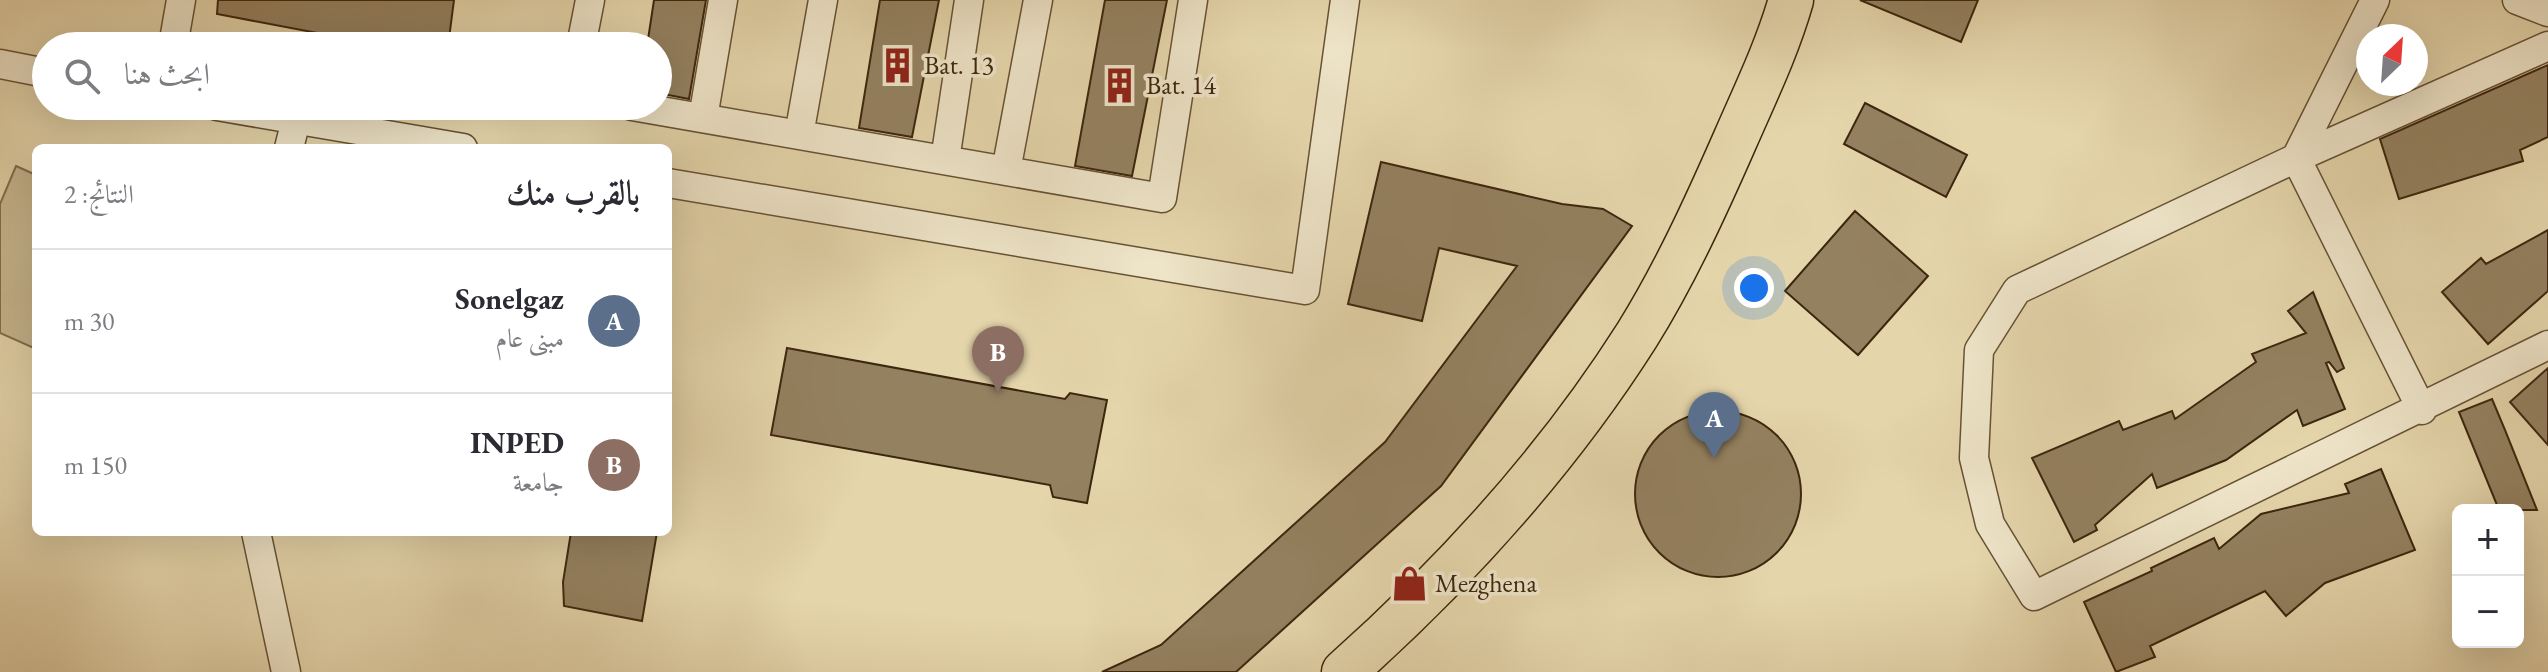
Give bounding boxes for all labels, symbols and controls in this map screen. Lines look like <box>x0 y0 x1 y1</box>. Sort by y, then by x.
north arrow <box>2356 24 2428 96</box>
search box <box>32 32 672 120</box>
building icon: Bat. 13 <box>879 46 917 84</box>
place label: Bat. 13 <box>924 48 994 82</box>
icon: search <box>60 54 104 98</box>
text: ابحث هنا <box>124 54 210 93</box>
building icon: Bat. 14 <box>1101 66 1139 104</box>
place label: Bat. 14 <box>1146 68 1216 102</box>
text: بالقرب منك <box>506 170 640 214</box>
text: النتائج: 2 <box>64 177 134 211</box>
your location <box>1734 268 1774 308</box>
text: Sonelgaz <box>455 279 564 318</box>
text: 30 m <box>64 304 114 338</box>
text: A <box>605 304 623 338</box>
text: مبنى عام <box>496 321 564 355</box>
pin: B <box>972 326 1024 392</box>
pin: A <box>1688 392 1740 458</box>
text: INPED <box>470 423 564 462</box>
text: 150 m <box>64 448 127 482</box>
text: B <box>606 448 622 482</box>
text: جامعة <box>513 465 564 499</box>
map controls <box>2452 504 2524 648</box>
button: + <box>2452 504 2524 576</box>
shop icon: Mezghena <box>1390 564 1428 602</box>
place label: Mezghena <box>1435 566 1537 600</box>
button: − <box>2452 576 2524 648</box>

